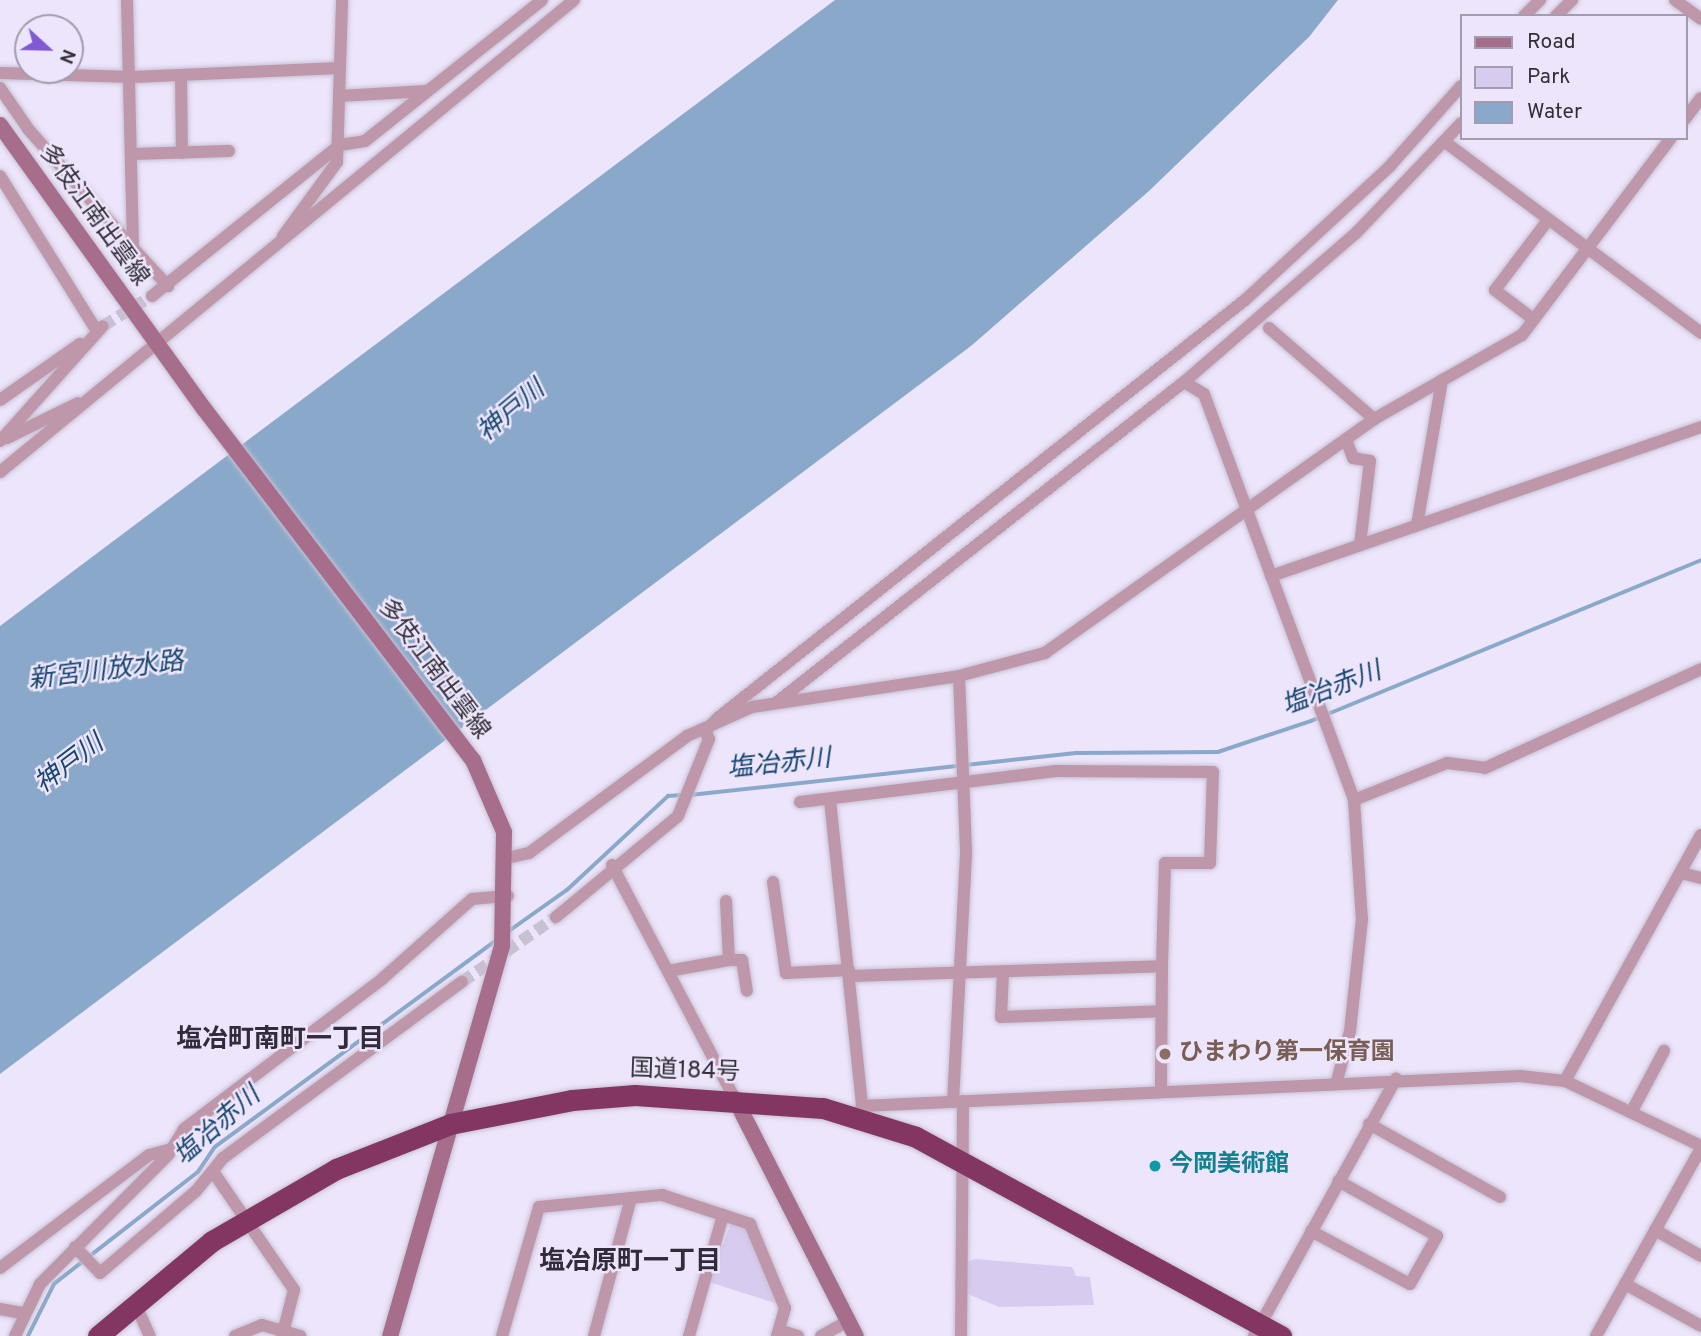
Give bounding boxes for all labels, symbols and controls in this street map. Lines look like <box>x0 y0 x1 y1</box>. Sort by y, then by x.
north arrow <box>14 14 84 84</box>
legend <box>1460 14 1687 140</box>
text: Road <box>1527 29 1576 56</box>
text: N <box>53 45 80 67</box>
text: Park <box>1527 64 1570 91</box>
text: Water <box>1527 99 1582 126</box>
street label: 多伎江南出雲線 <box>32 140 154 292</box>
water label: 神戸川 <box>472 375 552 449</box>
street label: 多伎江南出雲線 <box>371 594 495 746</box>
water label: 新宮川放水路 <box>27 647 185 697</box>
water label: 塩冶赤川 <box>1278 657 1386 723</box>
water label: 神戸川 <box>29 729 111 801</box>
water label: 塩冶赤川 <box>726 744 832 786</box>
district label: 塩冶町南町一丁目 <box>176 1025 384 1057</box>
place label: ひまわり第一保育園 <box>1179 1040 1395 1068</box>
marker: ひまわり第一保育園 <box>1157 1046 1173 1062</box>
street label: 国道184号 <box>629 1056 741 1088</box>
water label: 塩冶赤川 <box>169 1081 267 1173</box>
place label: 今岡美術館 <box>1169 1152 1289 1180</box>
marker: 今岡美術館 <box>1147 1158 1163 1174</box>
district label: 塩冶原町一丁目 <box>539 1247 721 1279</box>

